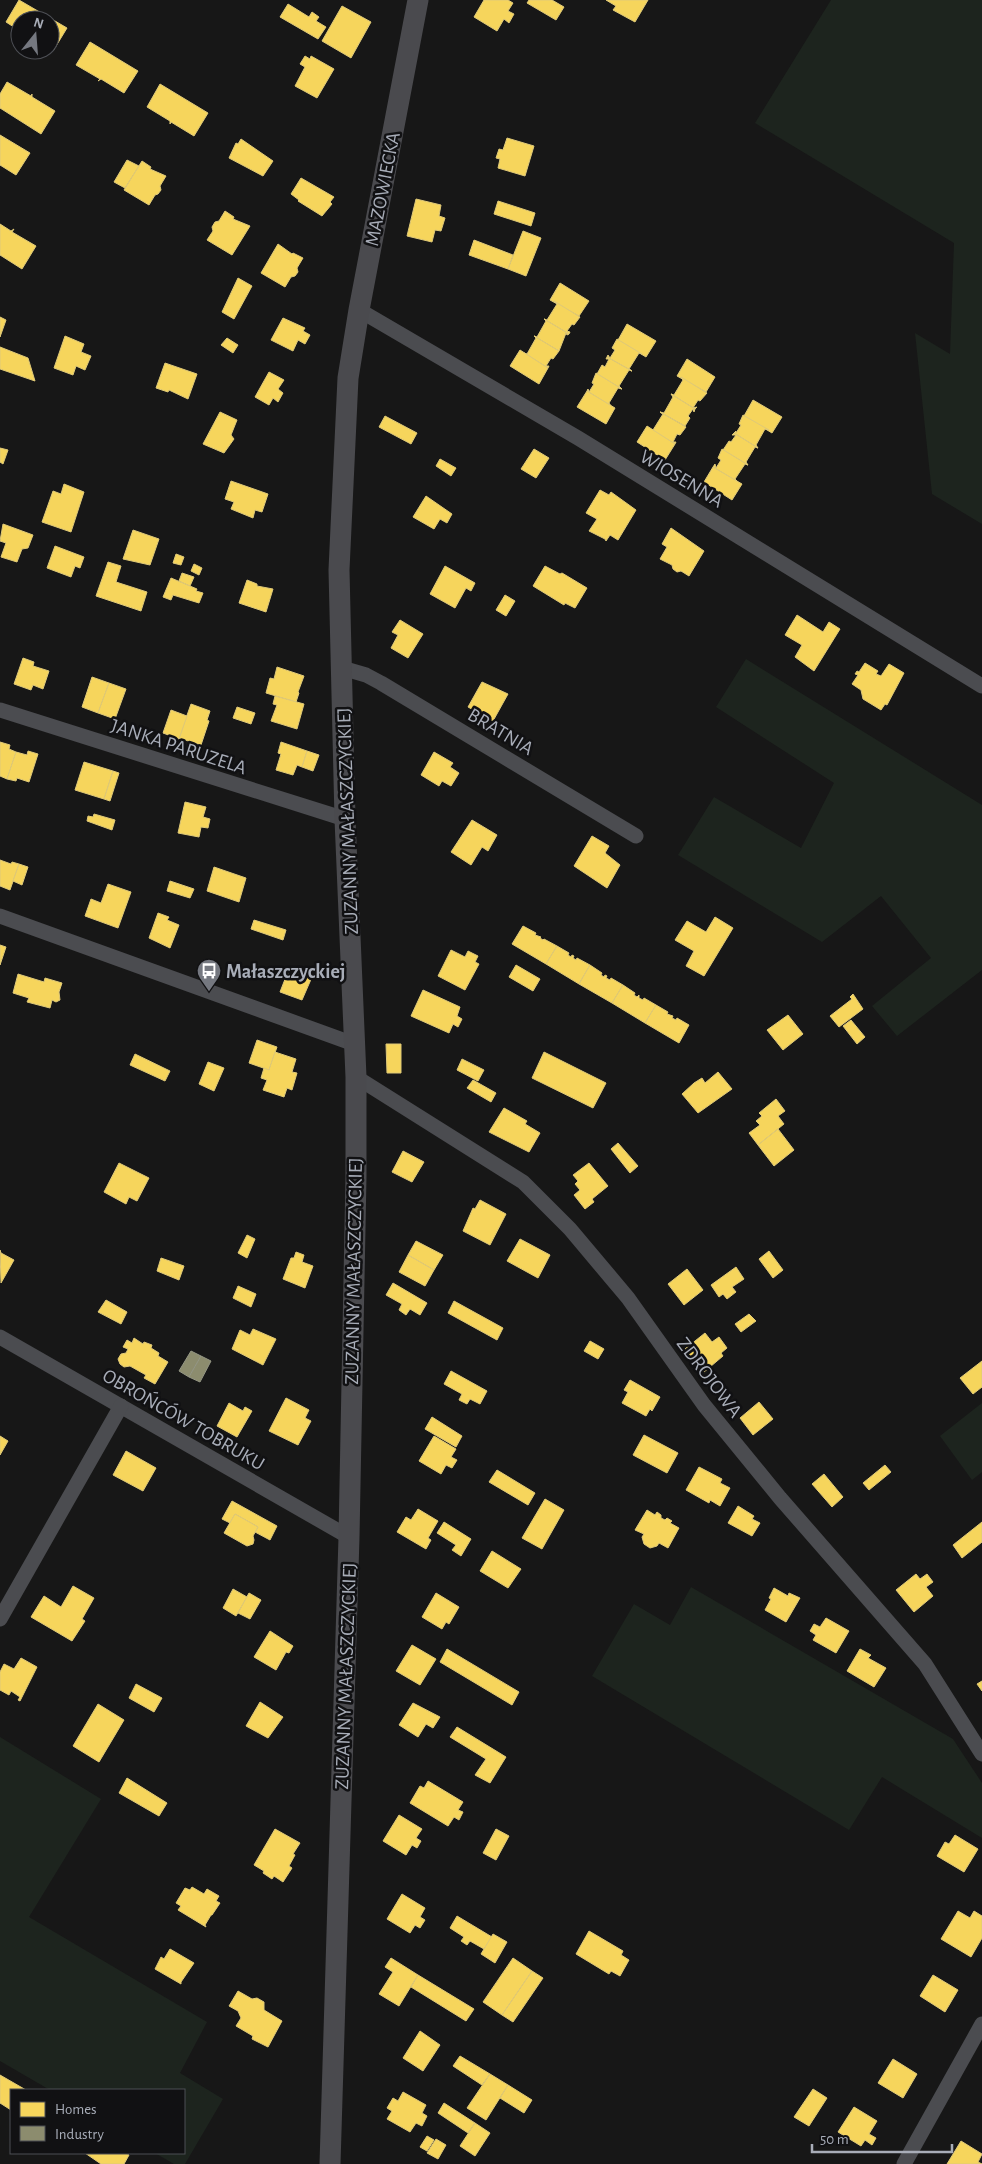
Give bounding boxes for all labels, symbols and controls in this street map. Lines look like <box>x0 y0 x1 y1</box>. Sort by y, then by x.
north arrow <box>10 10 60 60</box>
text: N <box>32 15 45 32</box>
street label: MAZOWIECKA <box>362 130 404 248</box>
street label: WIOSENNA <box>636 446 727 512</box>
street label: BRATNIA <box>464 705 537 759</box>
street label: ZUZANNY MAŁASZCZYCKIEJ <box>334 707 362 935</box>
street label: JANKA PARUZELA <box>108 716 249 778</box>
bus stop icon: Małaszczyckiej <box>196 958 222 992</box>
place label: Małaszczyckiej <box>226 962 346 982</box>
street label: ZUZANNY MAŁASZCZYCKIEJ <box>342 1157 366 1385</box>
street label: ZDROJOWA <box>673 1334 746 1422</box>
street label: OBROŃCÓW TOBRUKU <box>99 1364 268 1474</box>
street label: ZUZANNY MAŁASZCZYCKIEJ <box>332 1562 360 1790</box>
legend <box>10 2089 185 2154</box>
text: Homes <box>55 2102 97 2117</box>
scale bar <box>812 2122 952 2154</box>
text: Industry <box>55 2127 104 2142</box>
text: 50 m <box>820 2132 849 2147</box>

